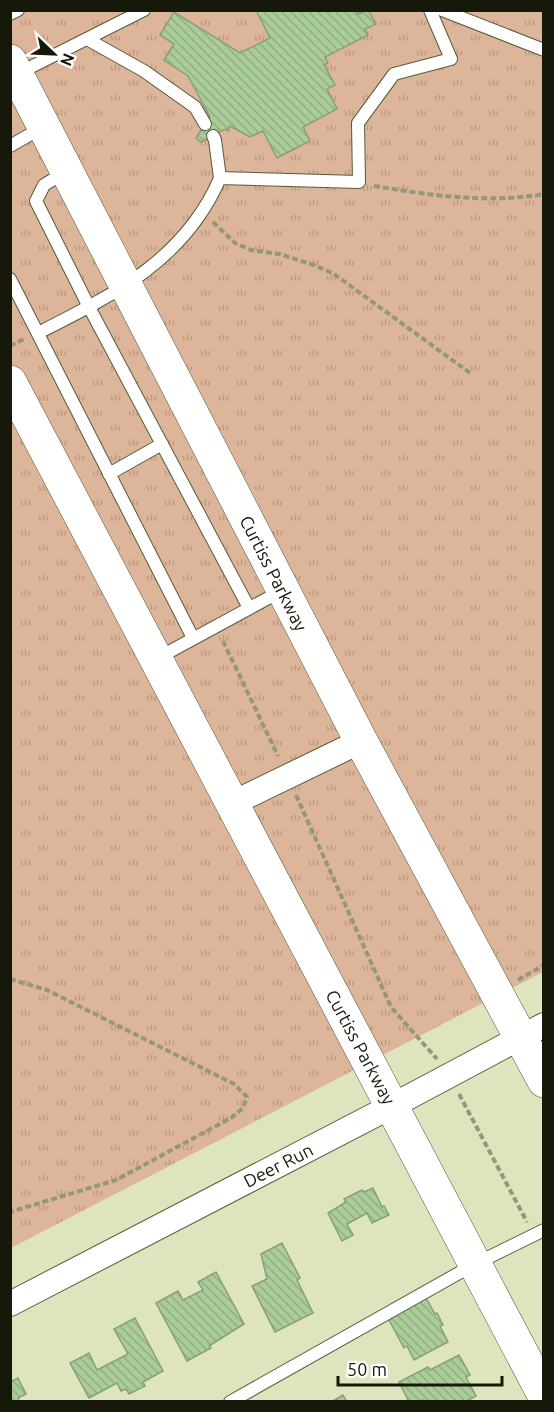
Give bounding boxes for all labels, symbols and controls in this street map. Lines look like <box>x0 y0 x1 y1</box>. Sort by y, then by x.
north arrow <box>24 24 84 84</box>
text: N <box>57 51 78 69</box>
street label: Curtiss Parkway <box>236 512 312 634</box>
street label: Curtiss Parkway <box>322 986 400 1108</box>
street label: Deer Run <box>240 1139 316 1191</box>
scale bar <box>338 1349 502 1387</box>
text: 50 m <box>347 1359 387 1379</box>

